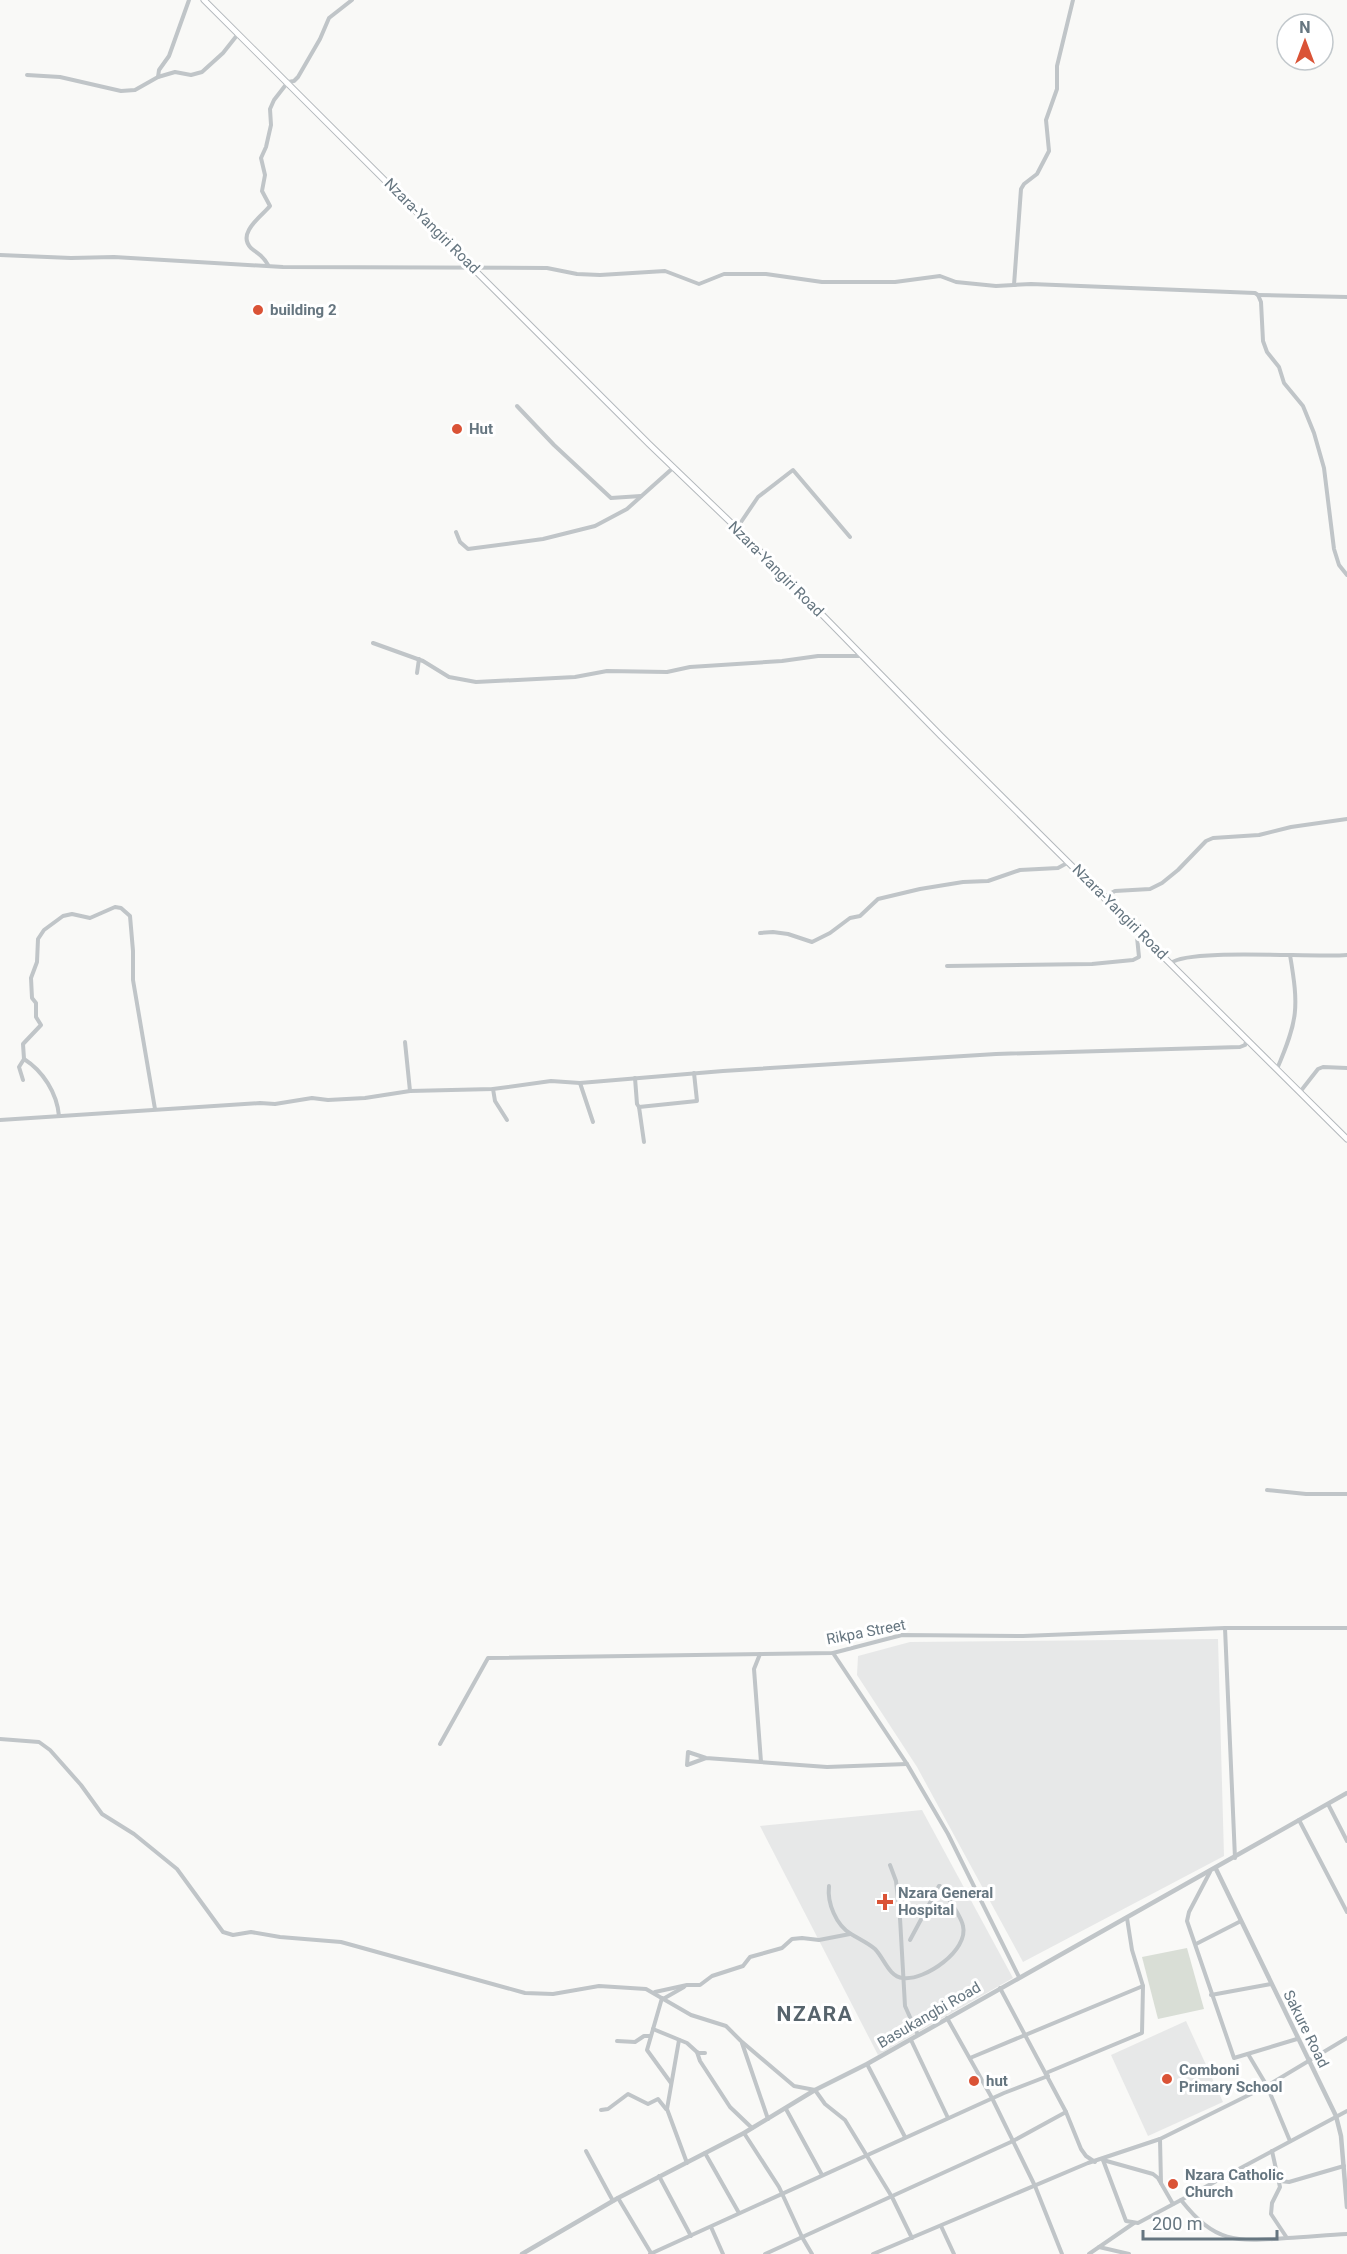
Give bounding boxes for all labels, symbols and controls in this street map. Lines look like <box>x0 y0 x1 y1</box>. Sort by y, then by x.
north arrow <box>1275 12 1335 72</box>
text: N <box>1299 18 1311 37</box>
street label: Nzara-Yangiri Road <box>381 175 483 277</box>
place label: building 2 <box>270 301 337 319</box>
marker: building 2 <box>251 303 265 317</box>
place label: Hut <box>469 420 493 438</box>
marker: Hut <box>450 422 464 436</box>
street label: Nzara-Yangiri Road <box>725 518 827 620</box>
street label: Nzara-Yangiri Road <box>1069 861 1171 963</box>
street label: Rikpa Street <box>825 1615 907 1649</box>
place label: Nzara General Hospital <box>898 1884 993 1919</box>
marker: Nzara General Hospital <box>876 1893 894 1911</box>
street label: Basukangbi Road <box>874 1978 984 2052</box>
street label: Sakure Road <box>1280 1987 1332 2071</box>
district label: NZARA <box>777 2002 853 2026</box>
place label: Comboni Primary School <box>1179 2061 1282 2096</box>
place label: hut <box>986 2072 1008 2090</box>
marker: Comboni Primary School <box>1160 2072 1174 2086</box>
marker: hut <box>967 2074 981 2088</box>
place label: Nzara Catholic Church <box>1185 2166 1284 2201</box>
marker: Nzara Catholic Church <box>1166 2177 1180 2191</box>
scale bar <box>1143 2203 1276 2241</box>
text: 200 m <box>1152 2213 1203 2234</box>

